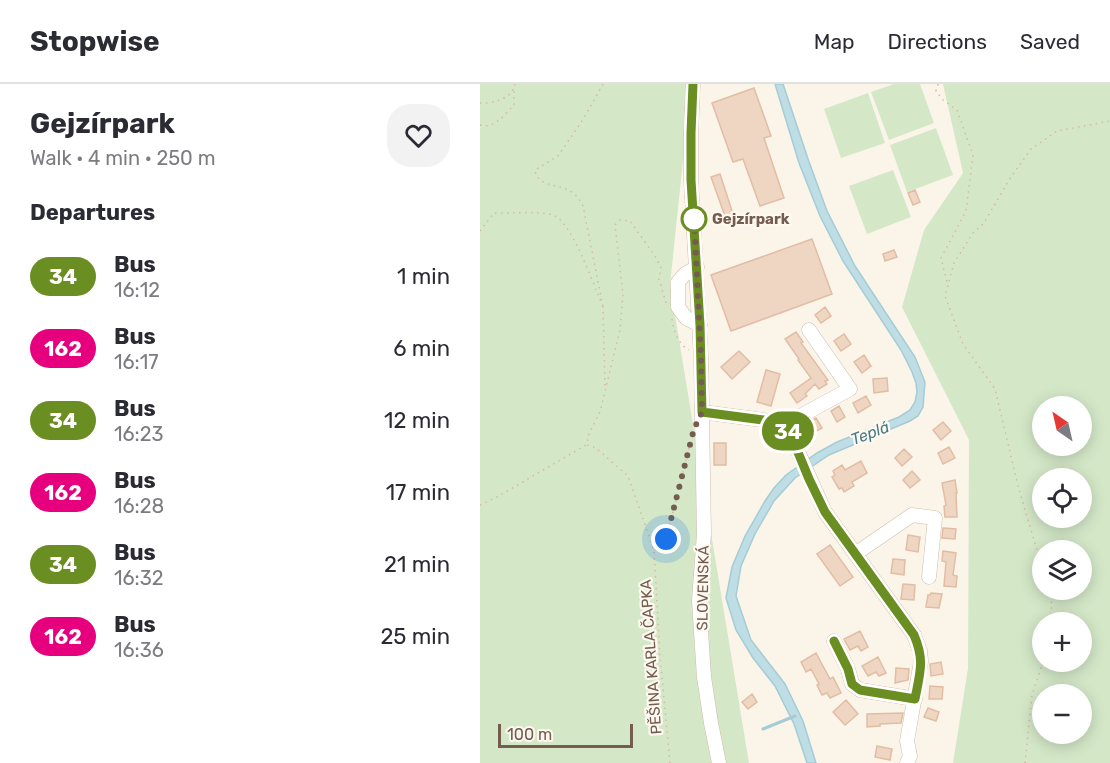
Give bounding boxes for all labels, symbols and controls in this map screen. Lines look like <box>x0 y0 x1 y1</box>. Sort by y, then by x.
text: Stopwise <box>30 25 160 58</box>
text: Map <box>814 29 855 54</box>
text: Directions <box>888 29 987 54</box>
text: Saved <box>1020 29 1080 54</box>
button: heart <box>387 104 450 167</box>
text: Gejzírpark <box>30 107 175 140</box>
text: Walk · 4 min · 250 m <box>30 146 215 170</box>
text: Departures <box>30 199 155 226</box>
marker: Gejzírpark <box>681 206 707 232</box>
place label: Gejzírpark <box>712 210 790 228</box>
text: Bus <box>114 251 156 278</box>
text: 1 min <box>397 263 450 290</box>
text: 34 <box>49 264 77 289</box>
text: 16:12 <box>114 278 160 302</box>
text: Bus <box>114 323 156 350</box>
text: 6 min <box>393 335 450 362</box>
text: 162 <box>44 336 82 361</box>
text: 16:17 <box>114 350 159 374</box>
text: Bus <box>114 395 156 422</box>
north arrow <box>1032 396 1092 456</box>
map controls <box>1032 396 1092 744</box>
text: 12 min <box>384 407 450 434</box>
text: 34 <box>49 408 77 433</box>
line badge: 34 <box>761 412 815 450</box>
water label: Teplá <box>848 417 892 449</box>
text: 34 <box>774 419 802 444</box>
text: 16:23 <box>114 422 164 446</box>
text: Bus <box>114 467 156 494</box>
button: locate <box>1032 468 1092 528</box>
text: 17 min <box>386 479 450 506</box>
text: 162 <box>44 480 82 505</box>
text: 16:28 <box>114 494 164 518</box>
your location <box>651 524 681 554</box>
text: Bus <box>114 539 156 566</box>
button: layers <box>1032 540 1092 600</box>
street label: SLOVENSKÁ <box>693 545 713 631</box>
text: 21 min <box>384 551 450 578</box>
text: 34 <box>49 552 77 577</box>
text: 16:32 <box>114 566 164 590</box>
street label: PĚŠINA KARLA ČAPKA <box>637 579 665 735</box>
text: Bus <box>114 611 156 638</box>
button: + <box>1032 612 1092 672</box>
text: 25 min <box>380 623 450 650</box>
text: 162 <box>44 624 82 649</box>
text: 16:36 <box>114 638 164 662</box>
button: − <box>1032 684 1092 744</box>
scale bar <box>498 721 633 748</box>
text: 100 m <box>507 725 552 744</box>

